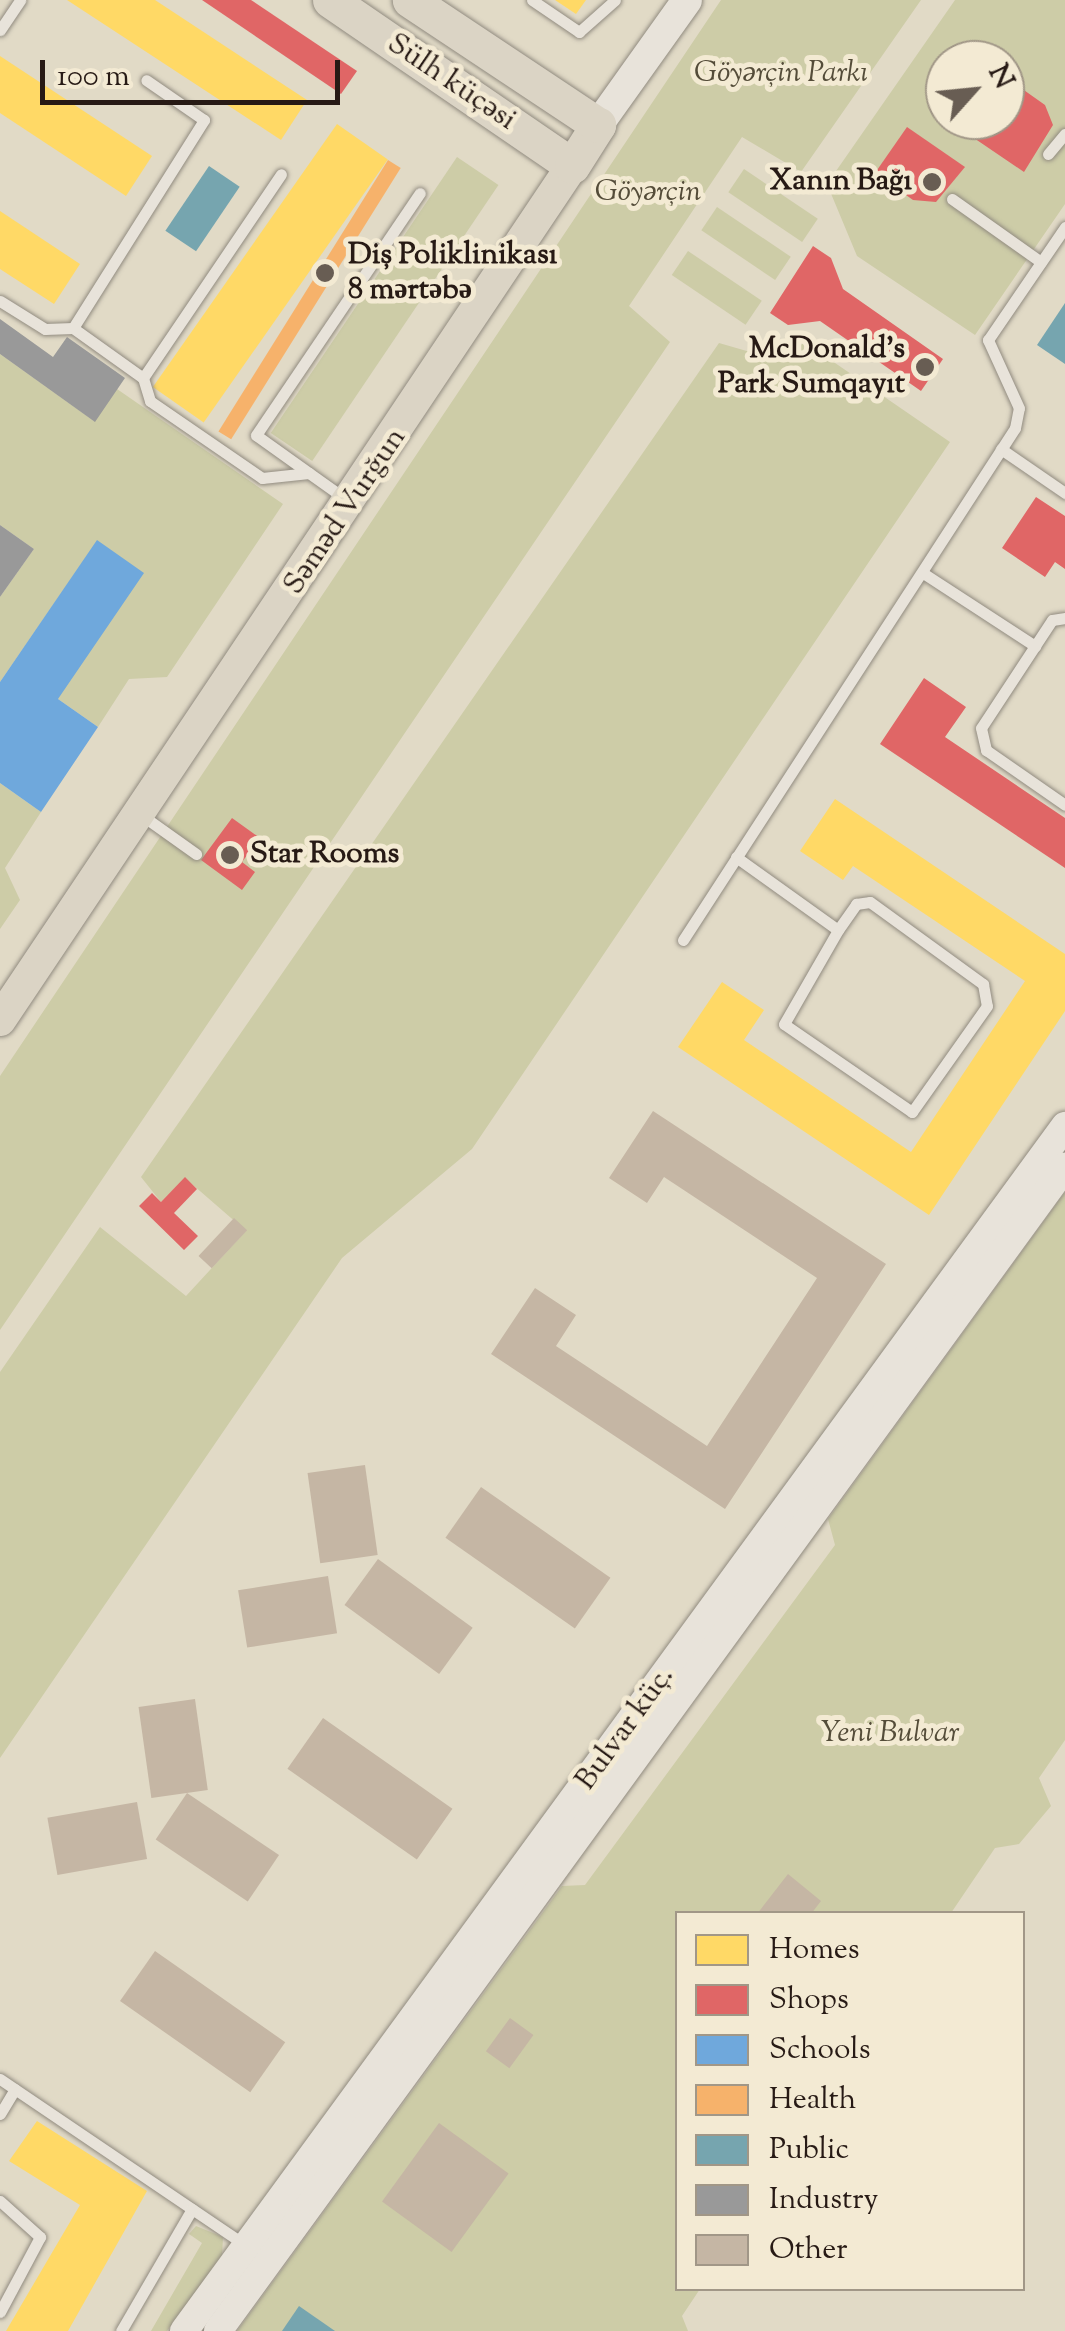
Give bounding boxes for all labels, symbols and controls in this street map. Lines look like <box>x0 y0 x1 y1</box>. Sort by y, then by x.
street label: Sülh küçəsi <box>380 27 522 139</box>
scale bar <box>45 40 345 102</box>
north arrow <box>925 40 1025 140</box>
text: 100 m <box>57 56 130 99</box>
park label: Göyərçin Parkı <box>694 56 868 92</box>
text: N <box>977 58 1023 96</box>
place label: Xanın Bağı <box>770 164 912 200</box>
marker: Xanın Bağı <box>921 171 943 193</box>
park label: Göyərçin <box>595 175 701 211</box>
place label: Diş Poliklinikası 8 mərtəbə <box>348 238 557 308</box>
marker: Diş Poliklinikası 8 mərtəbə <box>312 260 338 286</box>
place label: McDonald's Park Sumqayıt <box>718 332 905 402</box>
marker: McDonald's Park Sumqayıt <box>914 356 936 378</box>
street label: Səməd Vurğun <box>277 422 415 602</box>
place label: Star Rooms <box>250 837 399 873</box>
marker: Star Rooms <box>219 844 241 866</box>
street label: Bulvar küç. <box>569 1660 683 1798</box>
park label: Yeni Bulvar <box>820 1716 960 1752</box>
legend <box>675 1911 1025 2291</box>
text: Homes <box>769 1929 859 1972</box>
text: Shops <box>769 1979 849 2022</box>
text: Schools <box>769 2029 870 2072</box>
text: Health <box>769 2079 856 2122</box>
text: Public <box>769 2129 849 2172</box>
text: Industry <box>769 2179 878 2222</box>
text: Other <box>769 2229 847 2272</box>

